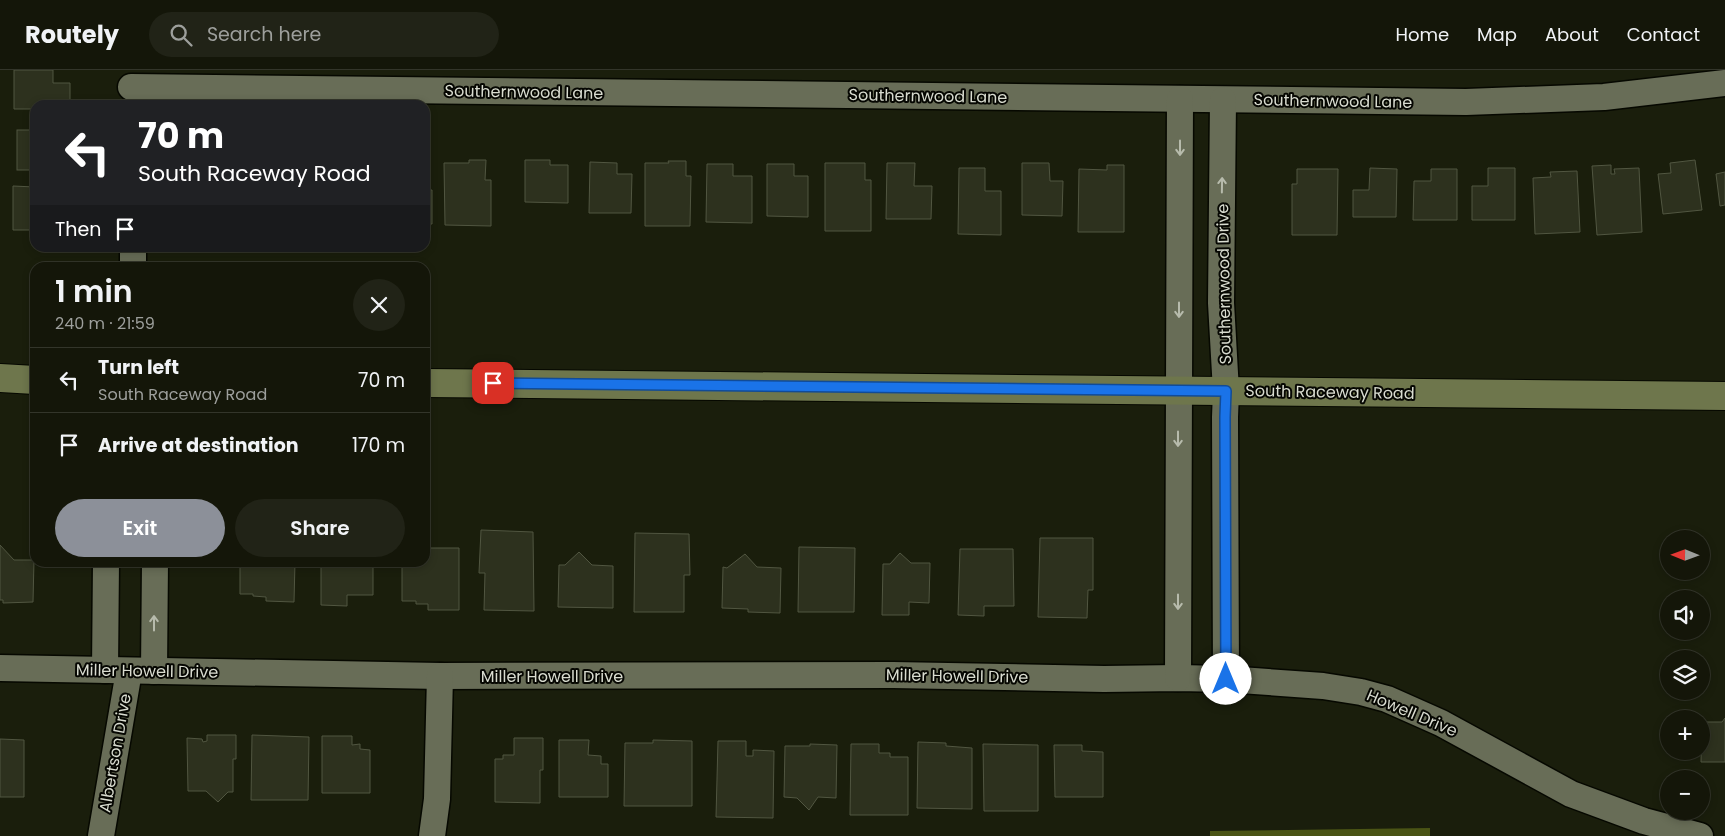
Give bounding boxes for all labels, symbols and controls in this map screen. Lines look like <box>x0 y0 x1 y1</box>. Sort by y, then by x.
search box <box>149 12 499 57</box>
text: Routely <box>25 18 119 51</box>
icon: search <box>167 21 195 49</box>
text: Search here <box>207 21 321 48</box>
text: Home <box>1395 22 1449 47</box>
text: Map <box>1477 22 1517 47</box>
text: About <box>1545 22 1599 47</box>
text: Contact <box>1627 22 1700 47</box>
street label: Southernwood Lane <box>444 79 604 105</box>
street label: Southernwood Lane <box>848 83 1008 109</box>
street label: Southernwood Lane <box>1253 88 1413 114</box>
text: 70 m <box>138 111 224 160</box>
icon: left <box>55 120 120 185</box>
one-way arrow <box>1175 139 1185 155</box>
text: South Raceway Road <box>138 158 371 189</box>
one-way arrow <box>1218 177 1227 193</box>
street label: Southernwood Drive <box>1211 203 1237 365</box>
icon: arrive <box>111 215 139 243</box>
text: Then <box>55 216 101 243</box>
text: 1 min <box>55 270 133 313</box>
button: close <box>353 279 405 331</box>
one-way arrow <box>1174 302 1183 318</box>
text: 240 m · 21:59 <box>55 312 155 335</box>
text: Turn left <box>98 354 179 381</box>
pin <box>472 362 514 404</box>
icon: left <box>55 366 83 394</box>
text: 70 m <box>358 367 405 394</box>
icon: arrive <box>479 369 507 397</box>
street label: South Raceway Road <box>1245 379 1415 405</box>
text: South Raceway Road <box>98 383 267 406</box>
icon: arrive <box>55 431 83 459</box>
one-way arrow <box>1173 431 1183 447</box>
text: Arrive at destination <box>98 432 299 459</box>
text: 170 m <box>352 432 405 459</box>
button: Exit <box>55 499 225 557</box>
button: Share <box>235 499 405 557</box>
north arrow <box>1660 530 1710 580</box>
map controls <box>1660 530 1710 820</box>
button: sound <box>1660 590 1710 640</box>
one-way arrow <box>1173 594 1183 610</box>
one-way arrow <box>149 615 159 631</box>
button: layers <box>1660 650 1710 700</box>
position arrow <box>1199 652 1251 704</box>
street label: Miller Howell Drive <box>76 658 218 684</box>
street label: Miller Howell Drive <box>886 663 1028 689</box>
street label: Miller Howell Drive <box>481 665 623 688</box>
street label: Howell Drive <box>1363 684 1461 742</box>
street label: Albertson Drive <box>93 692 137 814</box>
button: + <box>1660 710 1710 760</box>
button: − <box>1660 770 1710 820</box>

